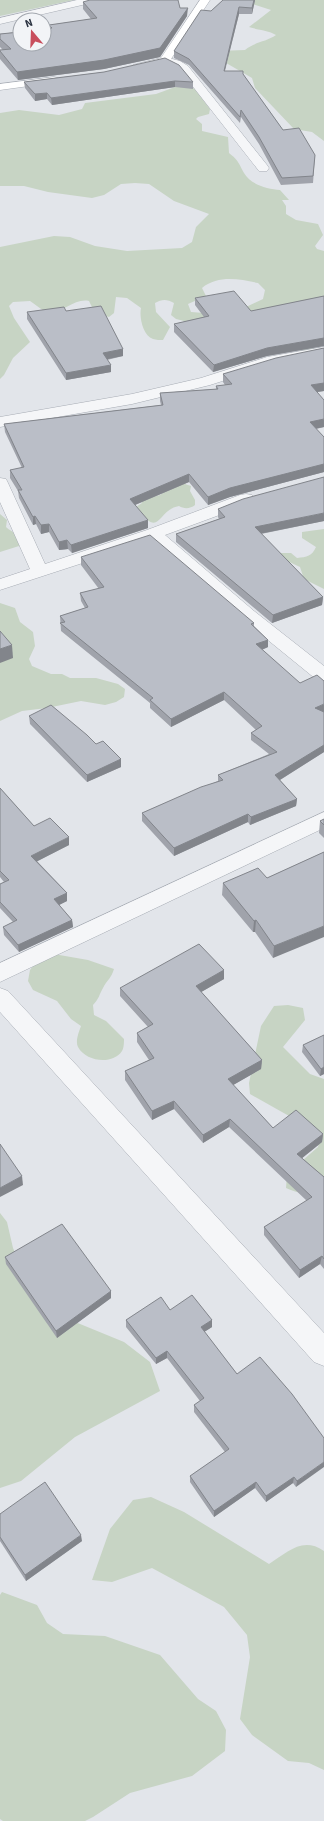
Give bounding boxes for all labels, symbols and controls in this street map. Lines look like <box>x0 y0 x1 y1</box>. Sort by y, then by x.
north arrow <box>12 12 52 52</box>
text: N <box>23 15 35 31</box>

